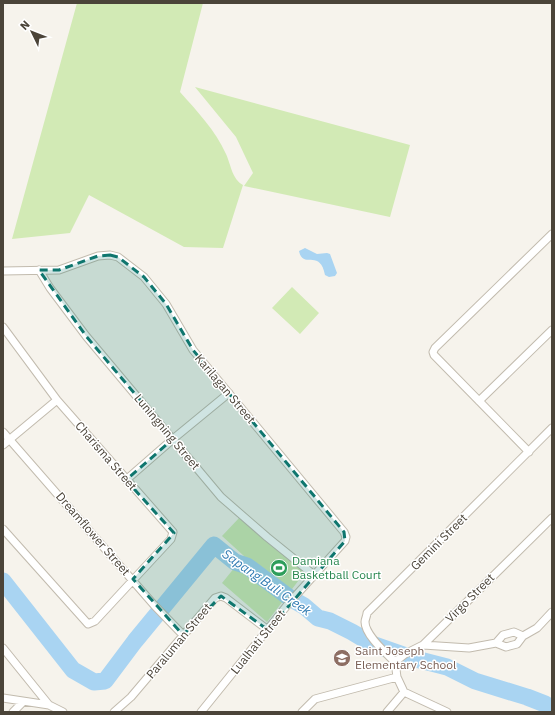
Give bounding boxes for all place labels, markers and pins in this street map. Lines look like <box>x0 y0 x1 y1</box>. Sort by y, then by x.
place label: Damiana Basketball Court <box>292 553 381 582</box>
sports icon: Damiana Basketball Court <box>269 558 289 578</box>
place label: Saint Joseph Elementary School <box>355 643 456 672</box>
school or university icon: Saint Joseph Elementary School <box>332 648 352 668</box>

